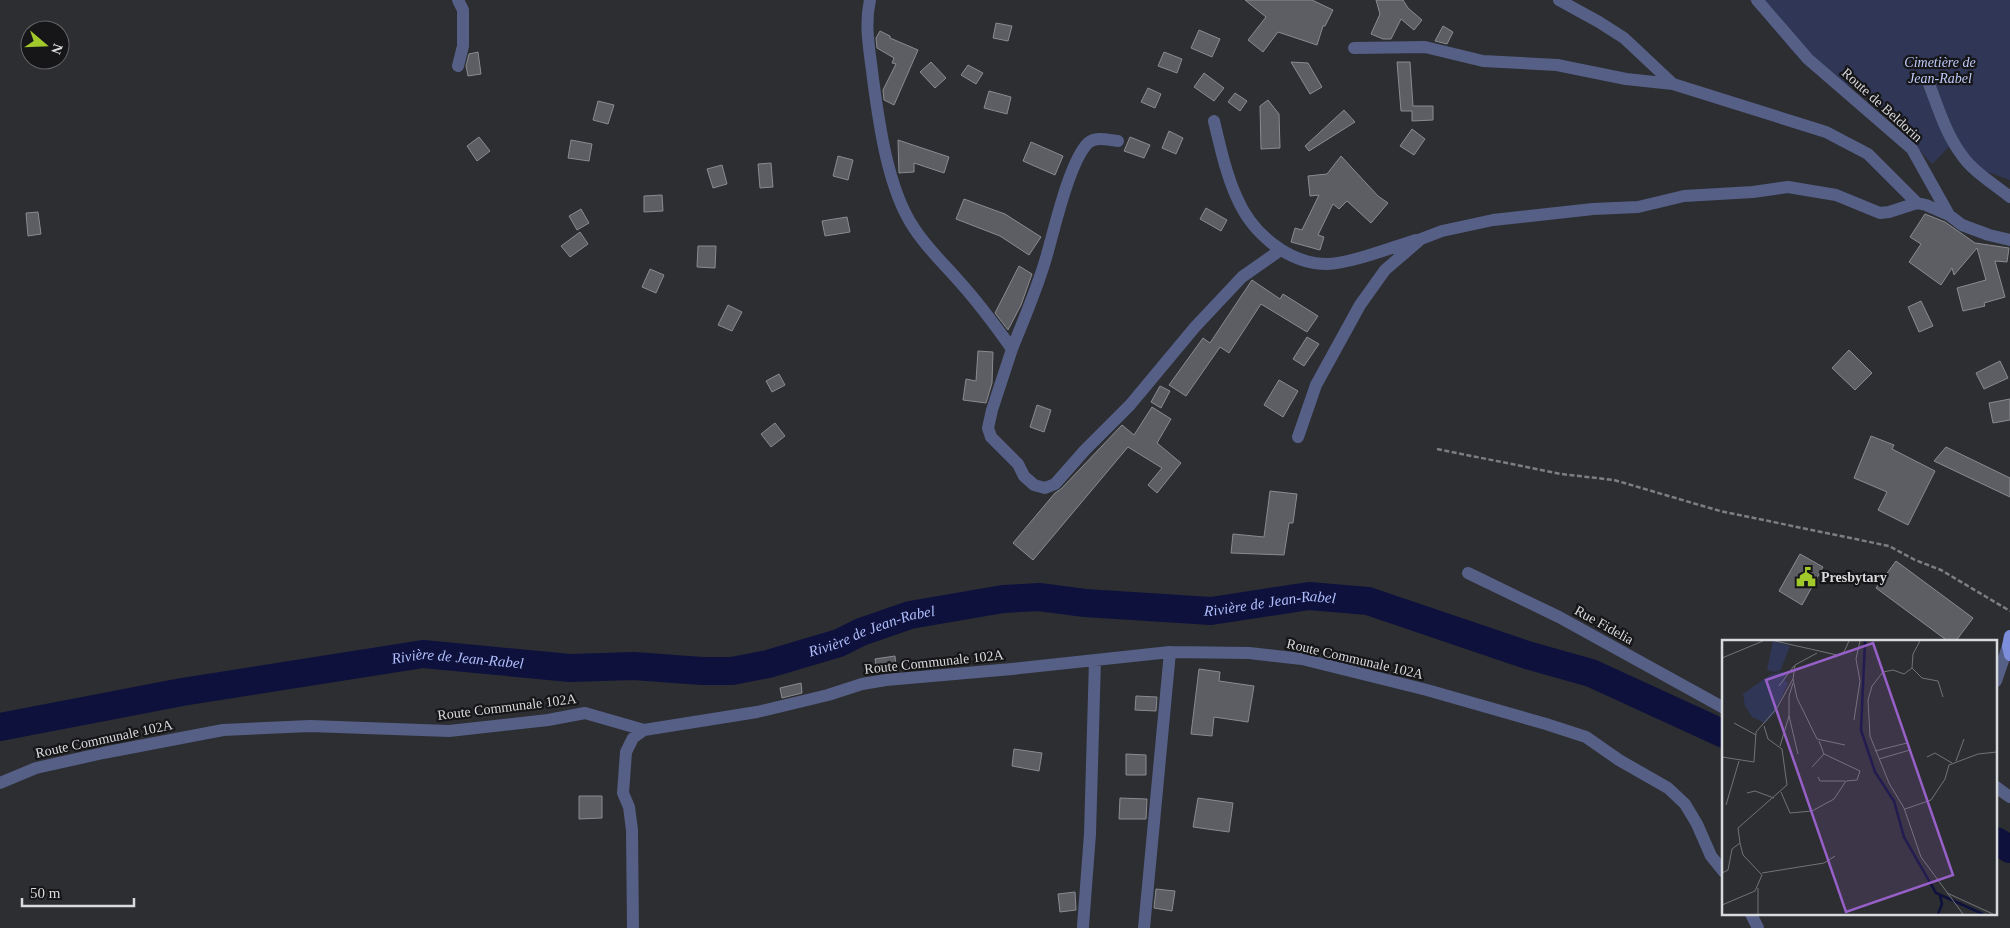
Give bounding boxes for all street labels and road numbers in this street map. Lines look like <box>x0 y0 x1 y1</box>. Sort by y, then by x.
street label: Route de Beldorin <box>1839 65 1925 145</box>
street label: Rue Fidelia <box>1572 603 1637 648</box>
street label: Route Communale 102A <box>1285 636 1426 682</box>
street label: Route Communale 102A <box>864 647 1005 677</box>
street label: Route Communale 102A <box>437 691 578 723</box>
street label: Route Communale 102A <box>34 717 175 761</box>

